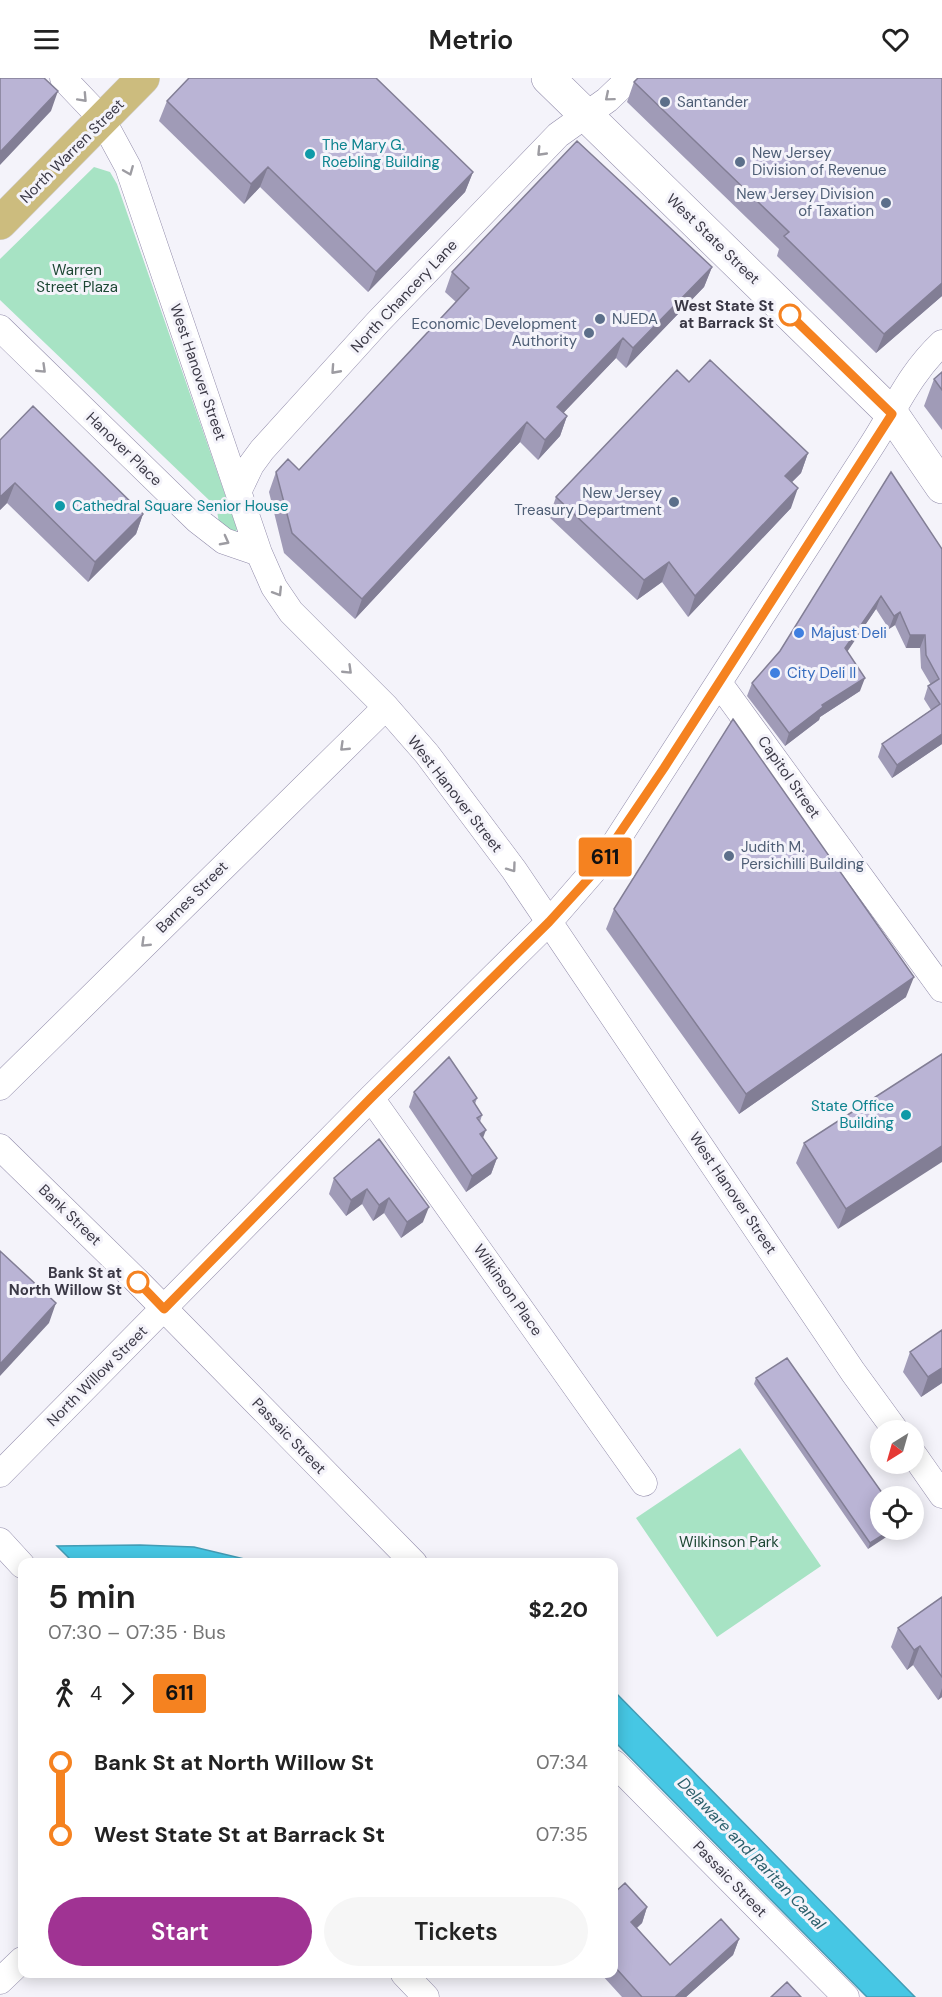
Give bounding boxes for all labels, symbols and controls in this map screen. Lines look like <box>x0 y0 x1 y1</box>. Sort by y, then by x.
text: Metrio <box>429 22 513 57</box>
icon: menu <box>30 23 63 56</box>
icon: heart <box>879 23 912 56</box>
one-way arrow <box>605 90 616 101</box>
one-way arrow <box>76 91 87 102</box>
place label: Santander <box>677 92 749 112</box>
street label: North Warren Street <box>16 94 129 207</box>
marker: Santander <box>658 95 672 109</box>
place label: The Mary G. Roebling Building <box>322 135 440 172</box>
place label: New Jersey Division of Revenue <box>752 143 887 180</box>
one-way arrow <box>537 146 548 156</box>
marker: The Mary G. Roebling Building <box>303 147 317 161</box>
marker: New Jersey Division of Revenue <box>733 155 747 169</box>
one-way arrow <box>122 165 134 176</box>
place label: New Jersey Division of Taxation <box>736 184 874 221</box>
street label: West State Street <box>662 189 764 289</box>
marker: New Jersey Division of Taxation <box>879 196 893 210</box>
street label: North Chancery Lane <box>346 235 462 357</box>
park label: Warren Street Plaza <box>36 260 118 297</box>
place label: West State St at Barrack St <box>674 296 774 333</box>
street label: West Hanover Street <box>165 301 231 443</box>
marker: West State St at Barrack St <box>779 304 801 326</box>
place label: NJEDA <box>612 309 658 329</box>
marker: NJEDA <box>593 312 607 326</box>
place label: Economic Development Authority <box>411 314 578 351</box>
marker: Economic Development Authority <box>582 326 596 340</box>
one-way arrow <box>35 362 45 373</box>
one-way arrow <box>331 363 342 374</box>
street label: Hanover Place <box>82 408 166 490</box>
place label: New Jersey Treasury Department <box>514 483 663 520</box>
marker: New Jersey Treasury Department <box>667 495 681 509</box>
place label: Cathedral Square Senior House <box>72 496 288 516</box>
marker: Cathedral Square Senior House <box>53 499 67 513</box>
one-way arrow <box>219 534 230 545</box>
one-way arrow <box>270 586 282 596</box>
place label: Majust Deli <box>811 623 887 643</box>
marker: Majust Deli <box>792 626 806 640</box>
one-way arrow <box>342 663 352 674</box>
place label: City Deli II <box>787 663 856 683</box>
marker: City Deli II <box>768 666 782 680</box>
street label: West Hanover Street <box>403 732 507 857</box>
street label: Capitol Street <box>753 732 825 822</box>
one-way arrow <box>340 740 351 751</box>
place label: Judith M. Persichilli Building <box>741 837 864 874</box>
line badge: 611 <box>570 838 640 876</box>
text: 611 <box>591 843 619 871</box>
marker: Judith M. Persichilli Building <box>722 849 736 863</box>
street label: Barnes Street <box>152 857 232 937</box>
one-way arrow <box>505 862 516 873</box>
one-way arrow <box>142 936 153 947</box>
place label: State Office Building <box>811 1096 894 1133</box>
marker: State Office Building <box>899 1108 913 1122</box>
street label: West Hanover Street <box>685 1128 781 1258</box>
street label: Bank Street <box>34 1180 106 1250</box>
street label: Wilkinson Place <box>469 1240 547 1340</box>
place label: Bank St at North Willow St <box>9 1263 122 1300</box>
marker: Bank St at North Willow St <box>127 1271 149 1293</box>
street label: North Willow Street <box>42 1321 152 1431</box>
street label: Passaic Street <box>248 1394 330 1478</box>
north arrow <box>870 1420 924 1474</box>
map controls <box>870 1420 924 1540</box>
button: locate <box>870 1486 924 1540</box>
park label: Wilkinson Park <box>679 1532 779 1552</box>
text: 5 min <box>48 1575 136 1618</box>
text: $2.20 <box>528 1595 588 1624</box>
text: 07:30 – 07:35 · Bus <box>48 1619 226 1645</box>
icon: walk <box>48 1677 81 1710</box>
icon: forward <box>111 1677 144 1710</box>
text: 611 <box>165 1679 194 1707</box>
text: 4 <box>90 1680 102 1706</box>
text: Bank St at North Willow St <box>94 1748 374 1777</box>
text: 07:34 <box>536 1749 588 1775</box>
water label: Delaware and Raritan Canal <box>673 1773 830 1934</box>
text: West State St at Barrack St <box>94 1820 385 1849</box>
text: 07:35 <box>536 1821 588 1847</box>
street label: Passaic Street <box>689 1837 771 1921</box>
button: Start <box>48 1897 312 1966</box>
button: Tickets <box>324 1897 588 1966</box>

